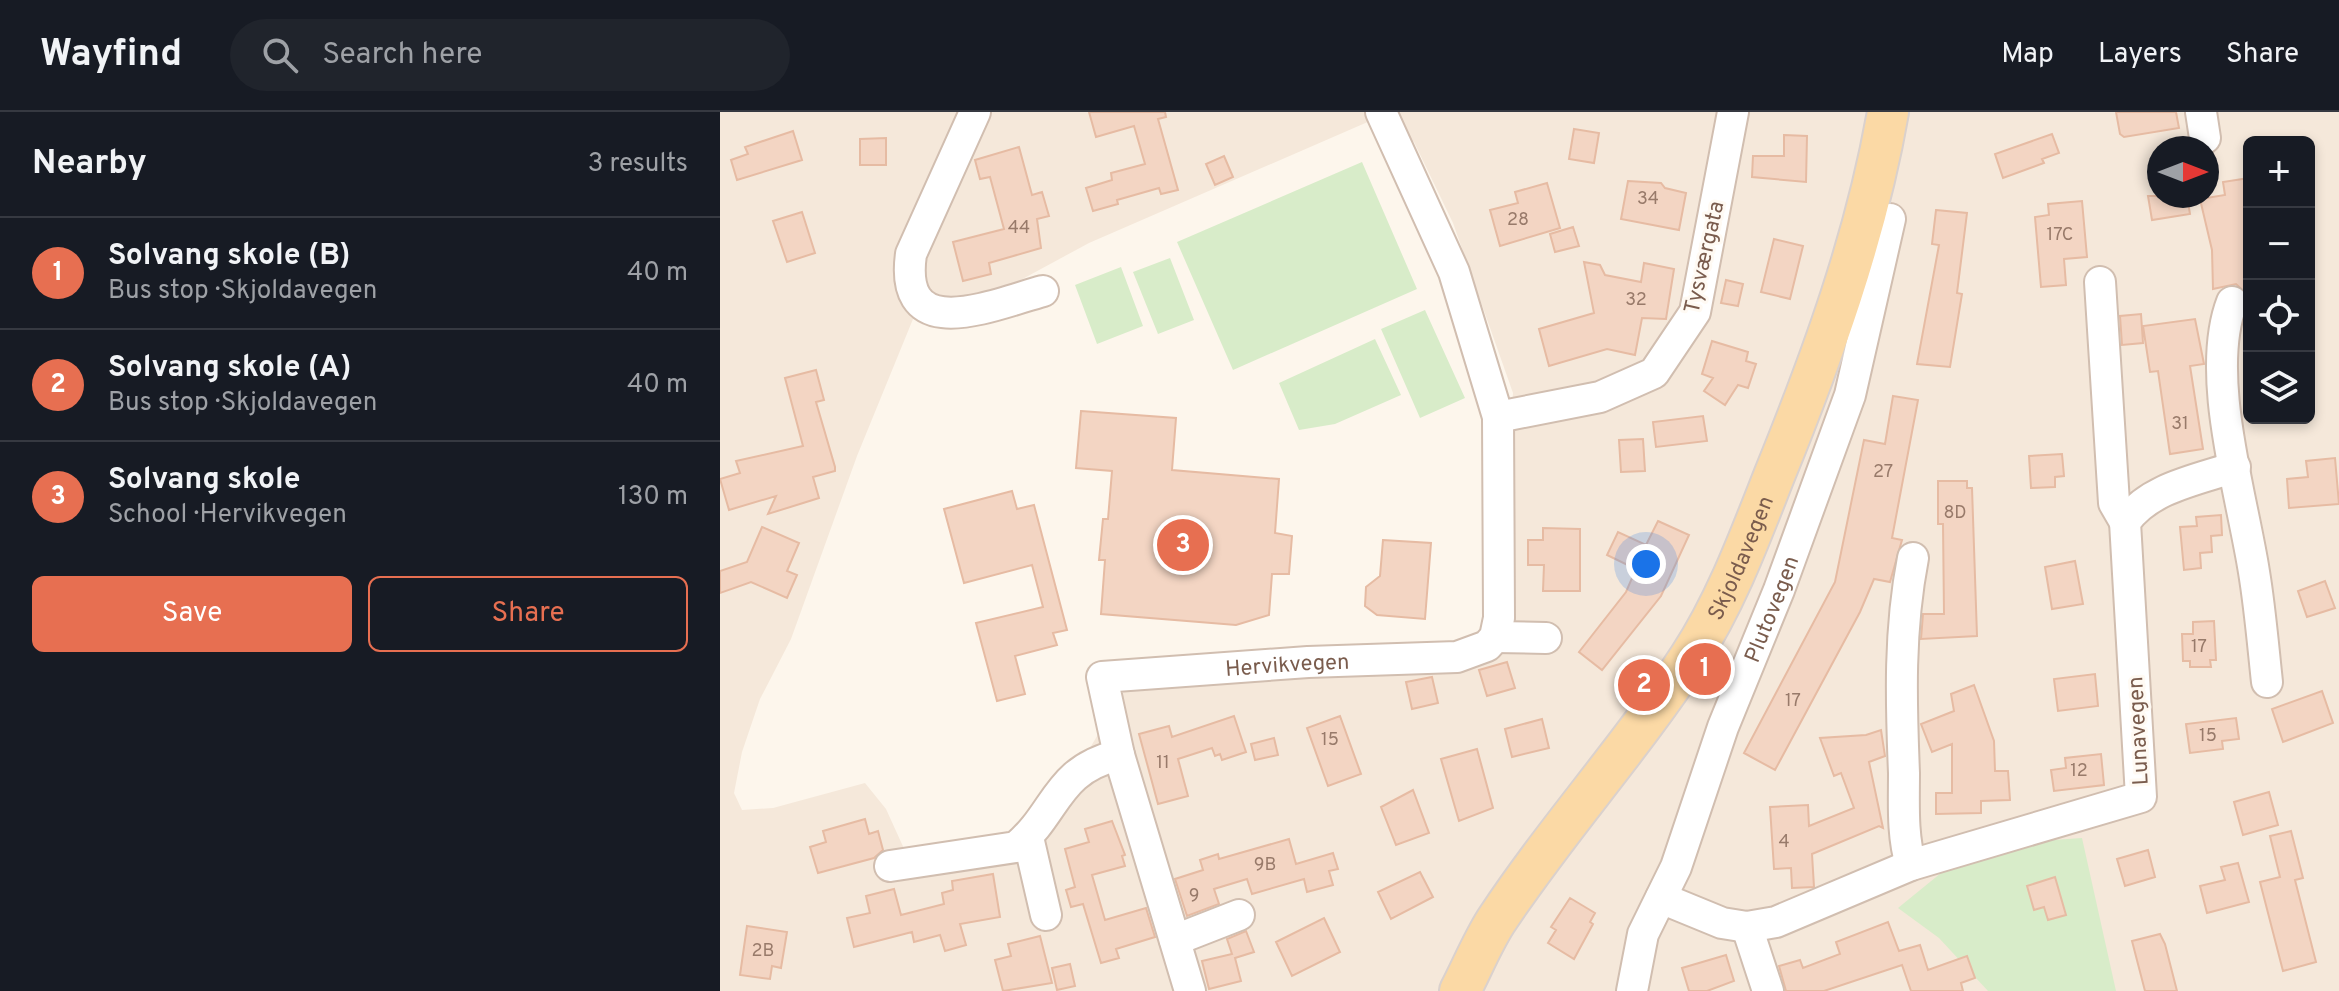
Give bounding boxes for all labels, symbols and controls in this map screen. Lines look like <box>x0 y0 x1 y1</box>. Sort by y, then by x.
search box <box>230 19 790 91</box>
text: Wayfind <box>40 31 182 80</box>
icon: search <box>258 33 302 77</box>
text: Search here <box>322 37 482 74</box>
text: Map <box>2001 37 2054 73</box>
text: Layers <box>2098 37 2182 73</box>
text: Share <box>2226 37 2299 73</box>
north arrow <box>2147 136 2219 208</box>
map controls <box>2243 136 2315 424</box>
button: + <box>2243 136 2315 208</box>
text: Nearby <box>32 143 147 186</box>
text: 3 results <box>588 148 688 181</box>
house number: 34 <box>1637 188 1659 211</box>
street label: Tysværgata <box>1679 199 1731 316</box>
button: − <box>2243 208 2315 280</box>
house number: 28 <box>1507 209 1529 232</box>
house number: 44 <box>1008 217 1030 240</box>
house number: 17C <box>2047 224 2073 247</box>
text: Solvang skole (B) <box>108 238 350 275</box>
text: 1 <box>53 257 63 290</box>
text: 40 m <box>627 257 688 290</box>
text: Bus stop · Skjoldavegen <box>108 275 377 308</box>
button: locate <box>2243 280 2315 352</box>
house number: 32 <box>1625 289 1647 312</box>
text: Solvang skole (A) <box>108 350 351 387</box>
button: layers <box>2243 352 2315 424</box>
text: 2 <box>50 369 66 402</box>
text: 40 m <box>627 369 688 402</box>
text: Bus stop · Skjoldavegen <box>108 387 377 420</box>
house number: 31 <box>2171 413 2189 436</box>
house number: 27 <box>1873 461 1893 484</box>
text: Solvang skole <box>108 462 300 499</box>
text: 3 <box>50 481 66 514</box>
text: 130 m <box>618 481 688 514</box>
street label: Skjoldavegen <box>1703 492 1781 625</box>
text: School · Hervikvegen <box>108 499 347 532</box>
house number: 8D <box>1943 502 1967 525</box>
pin: 3 <box>1157 515 1209 575</box>
your location <box>1626 544 1666 584</box>
street label: Plutovegen <box>1740 553 1806 667</box>
button: Save <box>32 576 352 652</box>
button: Share <box>368 576 688 652</box>
house number: 17 <box>2191 636 2207 659</box>
pin: 1 <box>1679 639 1731 699</box>
street label: Hervikvegen <box>1224 650 1350 684</box>
pin: 2 <box>1618 655 1670 715</box>
street label: Lunavegen <box>2123 676 2156 786</box>
house number: 17 <box>1785 690 1801 713</box>
house number: 15 <box>2199 725 2217 748</box>
house number: 15 <box>1321 729 1339 752</box>
house number: 11 <box>1156 752 1170 775</box>
house number: 12 <box>2070 760 2088 783</box>
house number: 4 <box>1778 831 1790 854</box>
house number: 9B <box>1254 854 1276 877</box>
house number: 9 <box>1189 885 1199 908</box>
house number: 2B <box>752 940 774 963</box>

